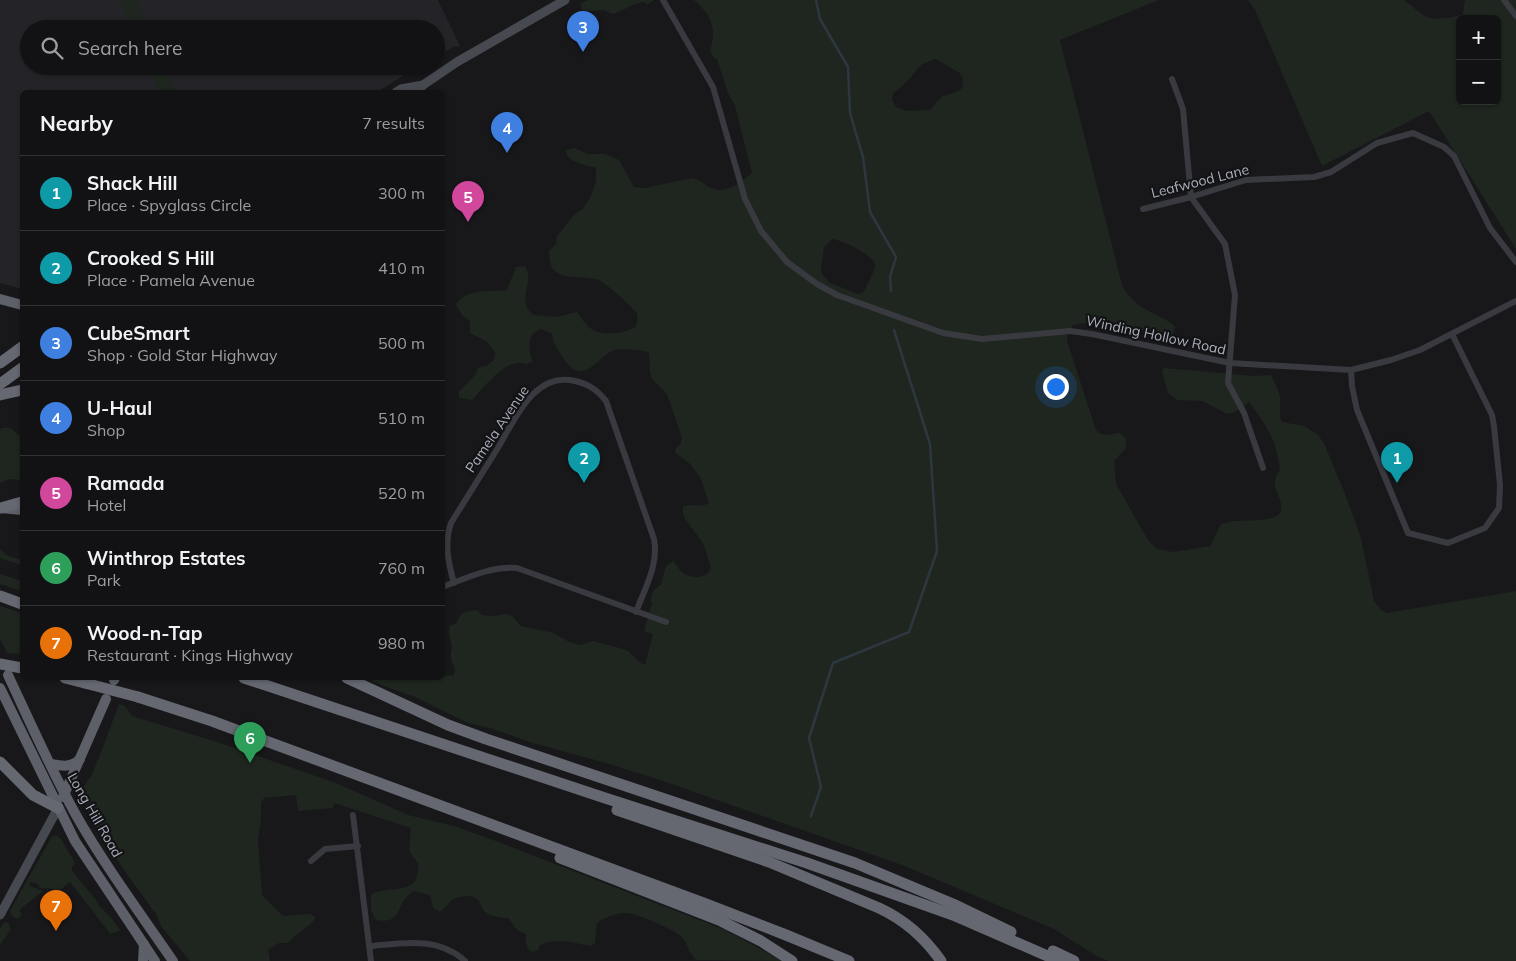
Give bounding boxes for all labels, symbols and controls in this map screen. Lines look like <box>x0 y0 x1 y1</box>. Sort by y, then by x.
pin: 3 <box>567 11 599 52</box>
map controls <box>1456 15 1501 105</box>
button: + <box>1456 15 1501 60</box>
search box <box>20 20 445 75</box>
icon: search <box>38 34 66 62</box>
text: Search here <box>78 36 182 60</box>
button: − <box>1456 60 1501 105</box>
text: Nearby <box>40 110 113 136</box>
pin: 4 <box>491 112 523 153</box>
text: 7 results <box>362 113 425 133</box>
street label: Leafwood Lane <box>1149 160 1251 202</box>
text: Shack Hill <box>87 171 177 195</box>
pin: 5 <box>452 181 484 222</box>
text: 1 <box>51 183 61 203</box>
text: 300 m <box>378 183 425 203</box>
text: Place · Spyglass Circle <box>87 195 251 215</box>
text: Crooked S Hill <box>87 246 215 270</box>
text: 2 <box>51 258 61 278</box>
text: 410 m <box>378 258 425 278</box>
text: Place · Pamela Avenue <box>87 270 255 290</box>
street label: Winding Hollow Road <box>1084 311 1228 359</box>
text: CubeSmart <box>87 321 190 345</box>
text: 3 <box>51 333 61 353</box>
text: 500 m <box>378 333 425 353</box>
text: Shop · Gold Star Highway <box>87 345 277 365</box>
your location <box>1043 374 1069 400</box>
street label: Pamela Avenue <box>461 382 533 476</box>
text: U-Haul <box>87 396 152 420</box>
text: 4 <box>51 408 61 428</box>
text: 510 m <box>378 408 425 428</box>
text: Shop <box>87 420 125 440</box>
pin: 2 <box>568 442 600 483</box>
pin: 1 <box>1381 442 1413 483</box>
text: Ramada <box>87 471 164 495</box>
text: 5 <box>51 483 61 503</box>
text: 520 m <box>378 483 425 503</box>
text: Hotel <box>87 495 126 515</box>
text: Winthrop Estates <box>87 546 246 570</box>
text: 6 <box>51 558 61 578</box>
text: 760 m <box>378 558 425 578</box>
text: Park <box>87 570 121 590</box>
text: Wood-n-Tap <box>87 621 202 645</box>
text: 7 <box>51 633 61 653</box>
text: 980 m <box>378 633 425 653</box>
text: Restaurant · Kings Highway <box>87 645 293 665</box>
pin: 6 <box>234 722 266 763</box>
street label: Long Hill Road <box>64 770 126 860</box>
pin: 7 <box>40 890 72 931</box>

